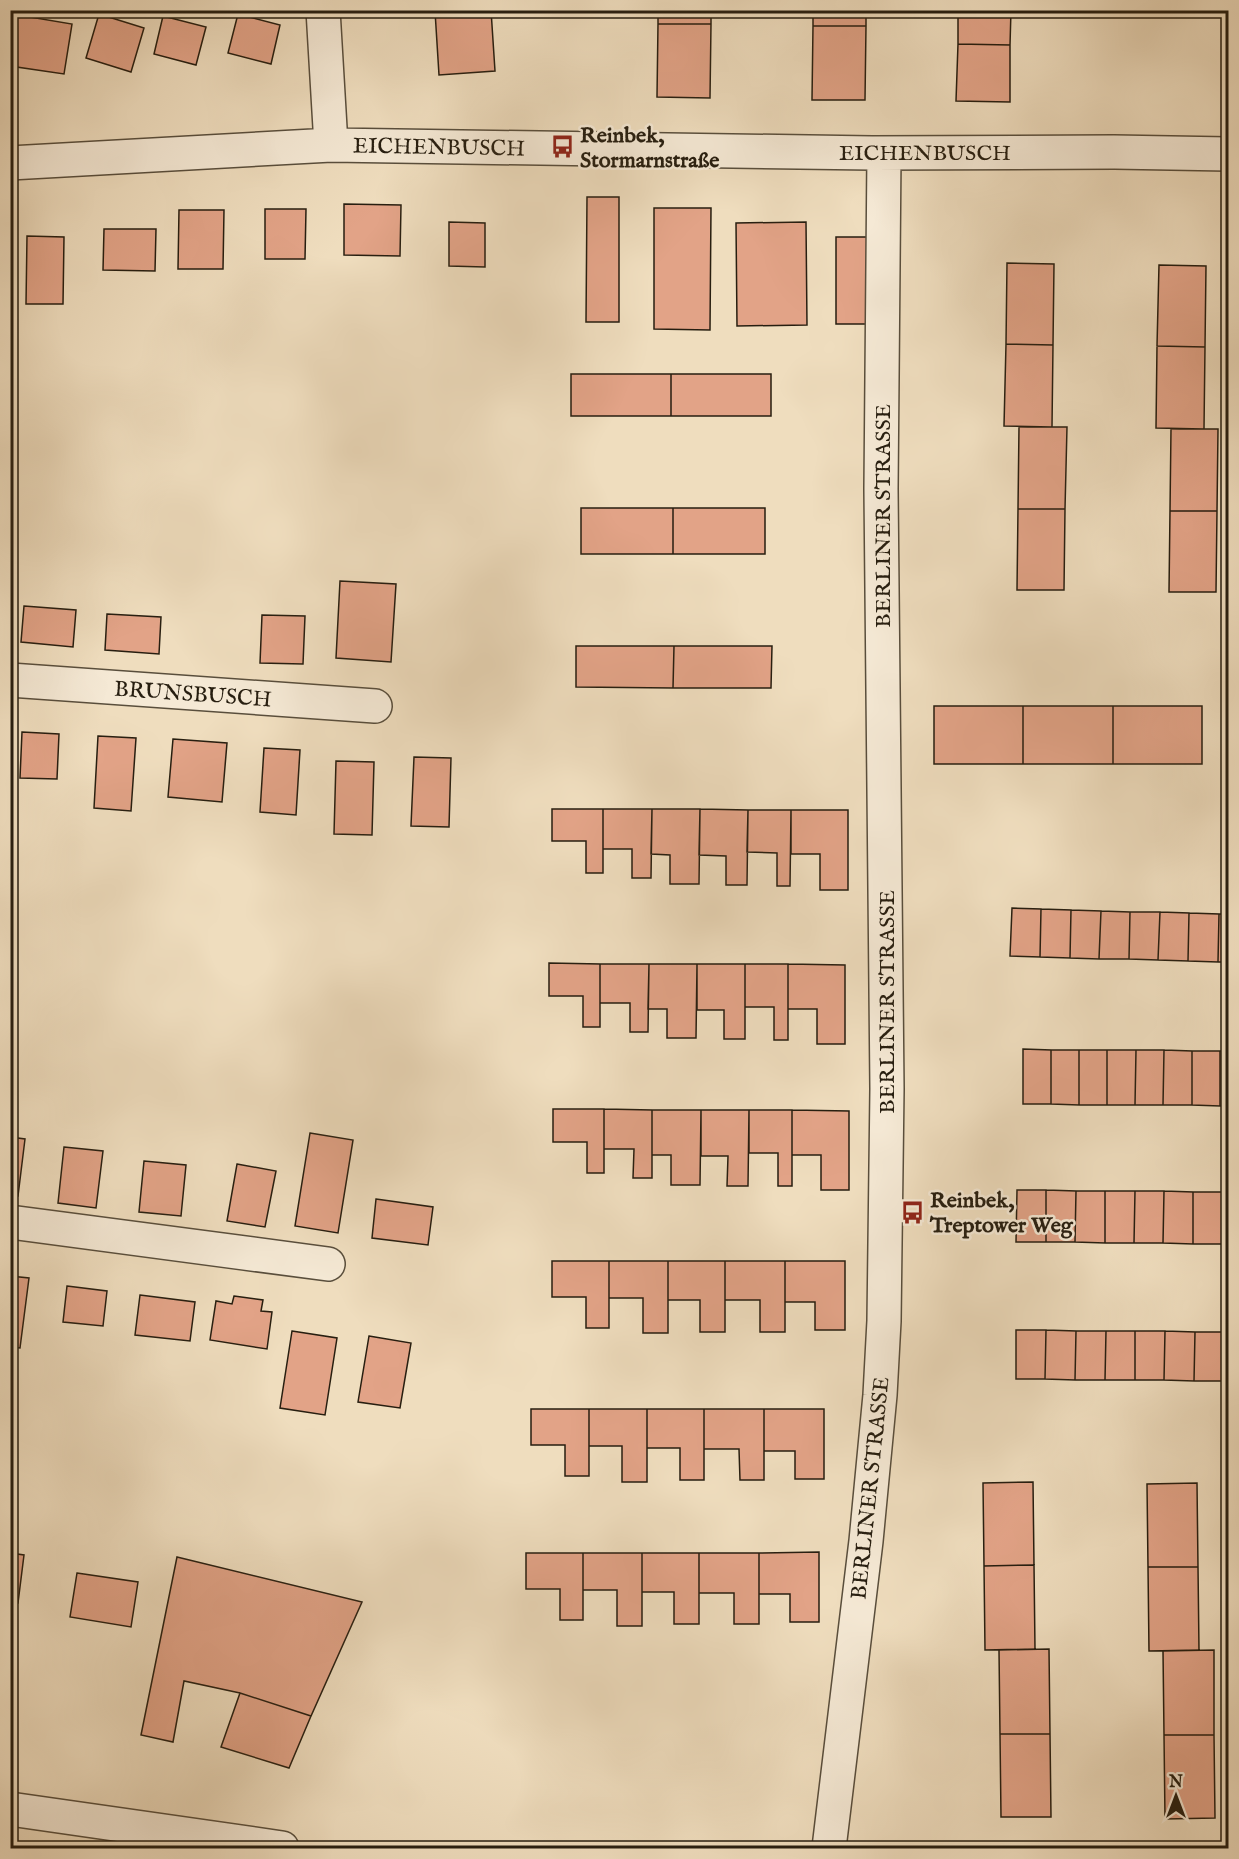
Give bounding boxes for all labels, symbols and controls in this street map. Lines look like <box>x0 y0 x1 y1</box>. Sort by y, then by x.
place label: Reinbek, Stormarnstraße <box>580 122 719 175</box>
street label: EICHENBUSCH <box>353 133 525 164</box>
bus stop icon: Reinbek, Stormarnstraße <box>549 134 575 160</box>
street label: EICHENBUSCH <box>839 140 1011 168</box>
street label: BERLINER STRASSE <box>870 404 898 628</box>
street label: BRUNSBUSCH <box>113 676 273 714</box>
street label: BERLINER STRASSE <box>874 890 902 1114</box>
place label: Reinbek, Treptower Weg <box>929 1187 1074 1240</box>
bus stop icon: Reinbek, Treptower Weg <box>899 1199 925 1225</box>
street label: BERLINER STRASSE <box>845 1375 897 1601</box>
north arrow <box>1146 1766 1206 1826</box>
text: N <box>1168 1773 1183 1793</box>

